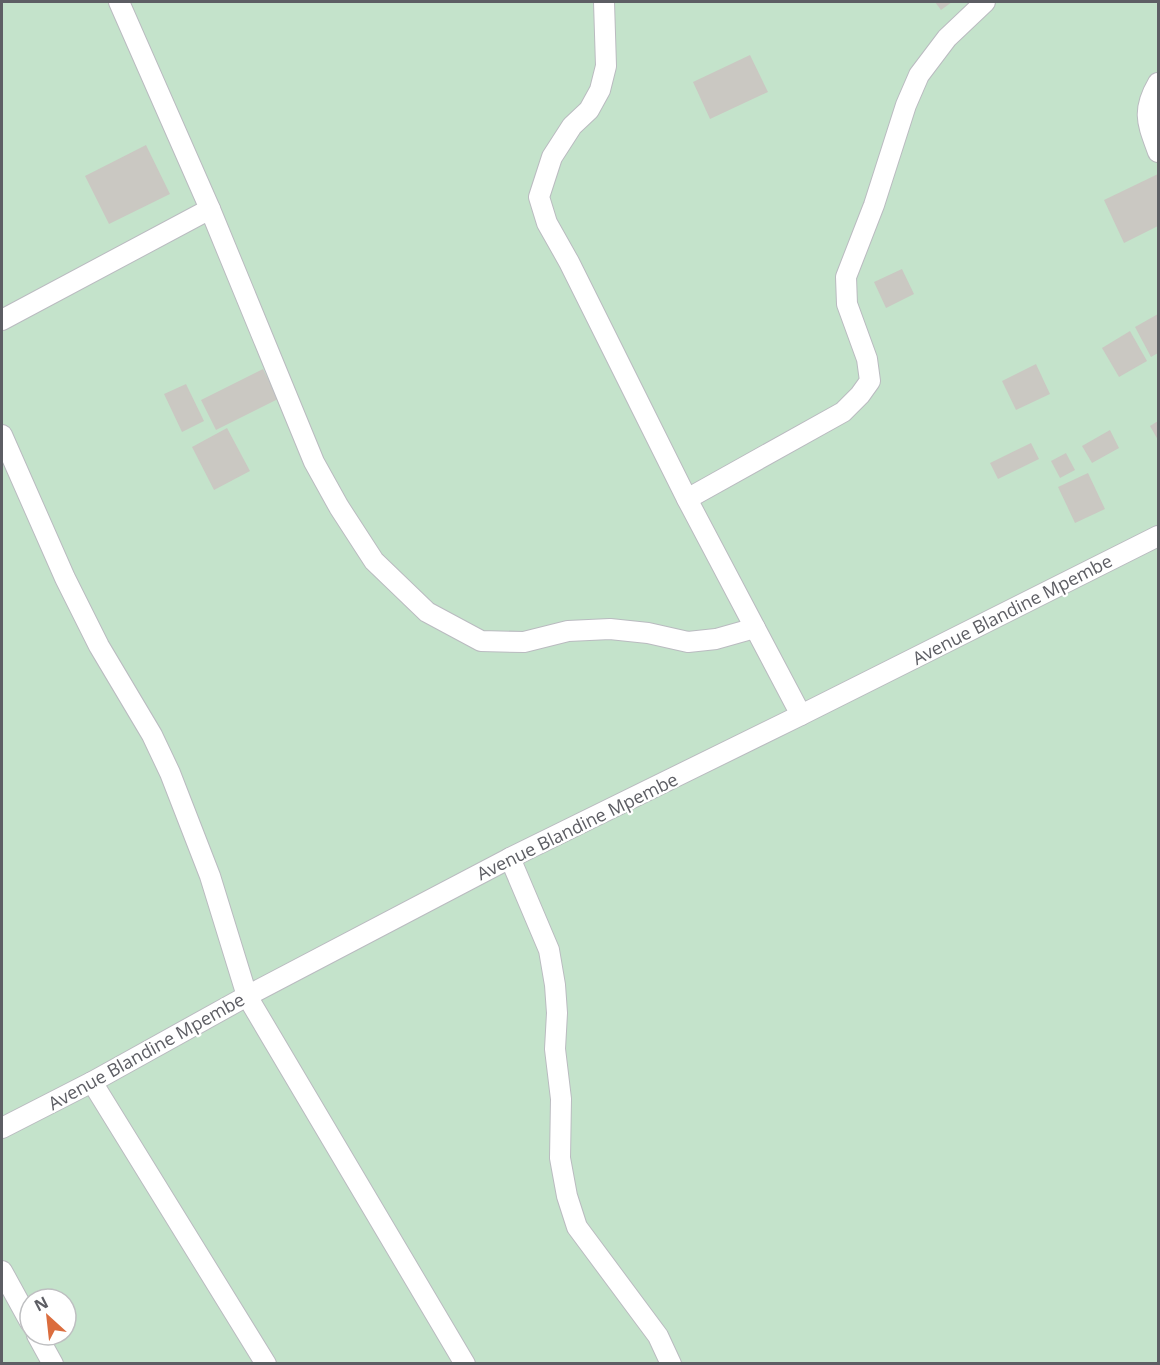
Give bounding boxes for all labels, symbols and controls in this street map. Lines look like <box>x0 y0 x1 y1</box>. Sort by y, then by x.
street label: Avenue Blandine Mpembe <box>908 548 1116 670</box>
street label: Avenue Blandine Mpembe <box>472 767 682 885</box>
street label: Avenue Blandine Mpembe <box>44 987 248 1115</box>
north arrow <box>18 1287 78 1347</box>
text: N <box>30 1291 52 1316</box>

